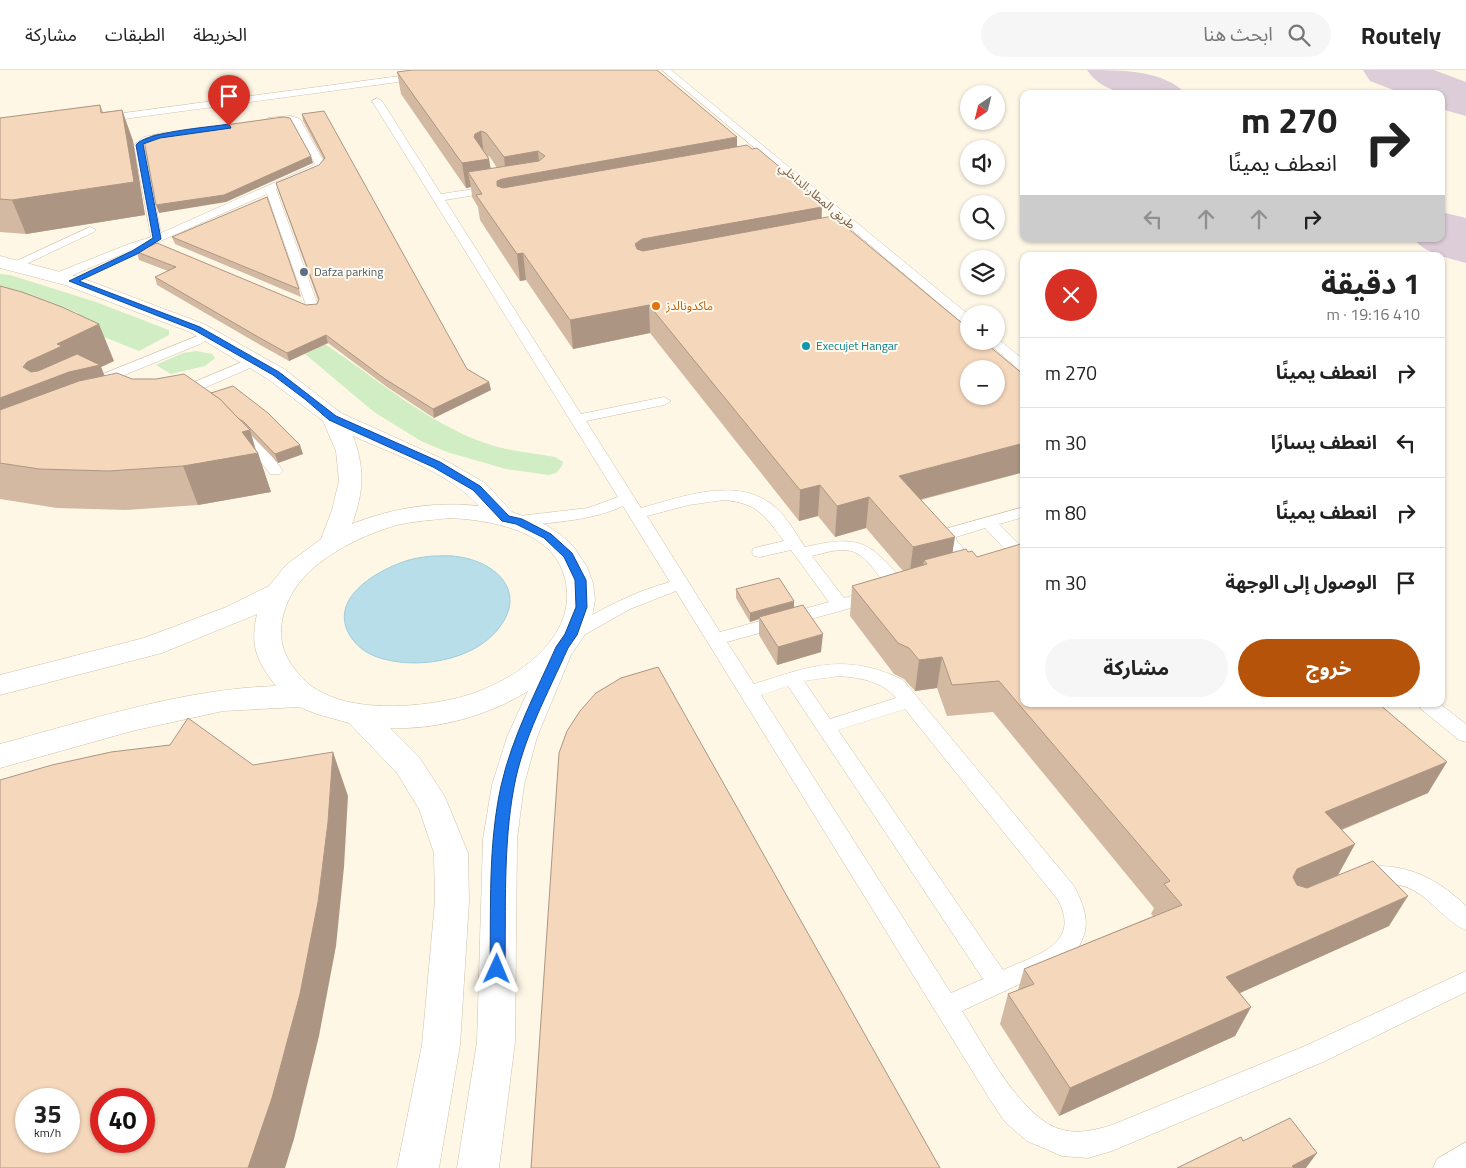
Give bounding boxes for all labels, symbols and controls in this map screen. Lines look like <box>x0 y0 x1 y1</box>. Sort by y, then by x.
search box <box>981 12 1331 57</box>
text: Routely <box>1361 17 1441 53</box>
text: ابحث هنا <box>1203 19 1273 48</box>
text: مشاركة <box>25 21 77 48</box>
text: الطبقات <box>105 21 165 48</box>
text: الخريطة <box>193 21 247 48</box>
icon: search <box>1285 21 1313 49</box>
pin <box>208 75 250 126</box>
icon: arrive <box>215 82 243 110</box>
north arrow <box>960 85 1005 130</box>
map controls <box>960 85 1005 405</box>
text: 270 m <box>1241 93 1337 147</box>
icon: right <box>1355 110 1420 175</box>
button: sound <box>960 140 1005 185</box>
text: انعطف يمينًا <box>1228 146 1337 180</box>
street label: طريق المطار الداخلي <box>774 158 860 234</box>
button: search <box>960 195 1005 240</box>
icon: left <box>1139 205 1167 233</box>
icon: ahead <box>1192 205 1220 233</box>
icon: ahead <box>1245 205 1273 233</box>
icon: right <box>1298 205 1326 233</box>
button: layers <box>960 250 1005 295</box>
text: 1 دقيقة <box>1321 260 1420 306</box>
place label: Dafza parking <box>314 262 383 281</box>
marker: Dafza parking <box>298 266 310 278</box>
button: close <box>1045 269 1097 321</box>
place label: ماكدونالدز <box>665 296 713 315</box>
marker: ماكدونالدز <box>650 300 662 312</box>
text: 410 m · 19:16 <box>1326 302 1420 326</box>
button: + <box>960 305 1005 350</box>
place label: Execujet Hangar <box>816 336 898 355</box>
marker: Execujet Hangar <box>800 340 812 352</box>
text: انعطف يمينًا <box>1276 357 1377 386</box>
text: 270 m <box>1045 358 1097 387</box>
icon: right <box>1392 359 1420 387</box>
button: − <box>960 360 1005 405</box>
text: انعطف يسارًا <box>1271 427 1377 456</box>
text: 30 m <box>1045 428 1086 457</box>
icon: left <box>1392 429 1420 457</box>
text: انعطف يمينًا <box>1276 497 1377 526</box>
text: 80 m <box>1045 498 1086 527</box>
icon: right <box>1392 499 1420 527</box>
text: الوصول إلى الوجهة <box>1225 567 1377 596</box>
text: 30 m <box>1045 568 1086 597</box>
icon: arrive <box>1392 569 1420 597</box>
button: مشاركة <box>1045 639 1228 697</box>
button: خروج <box>1238 639 1420 697</box>
position arrow <box>470 942 522 994</box>
speed limit sign: 40 <box>90 1088 155 1153</box>
text: 35 <box>33 1095 62 1133</box>
text: km/h <box>34 1123 61 1142</box>

